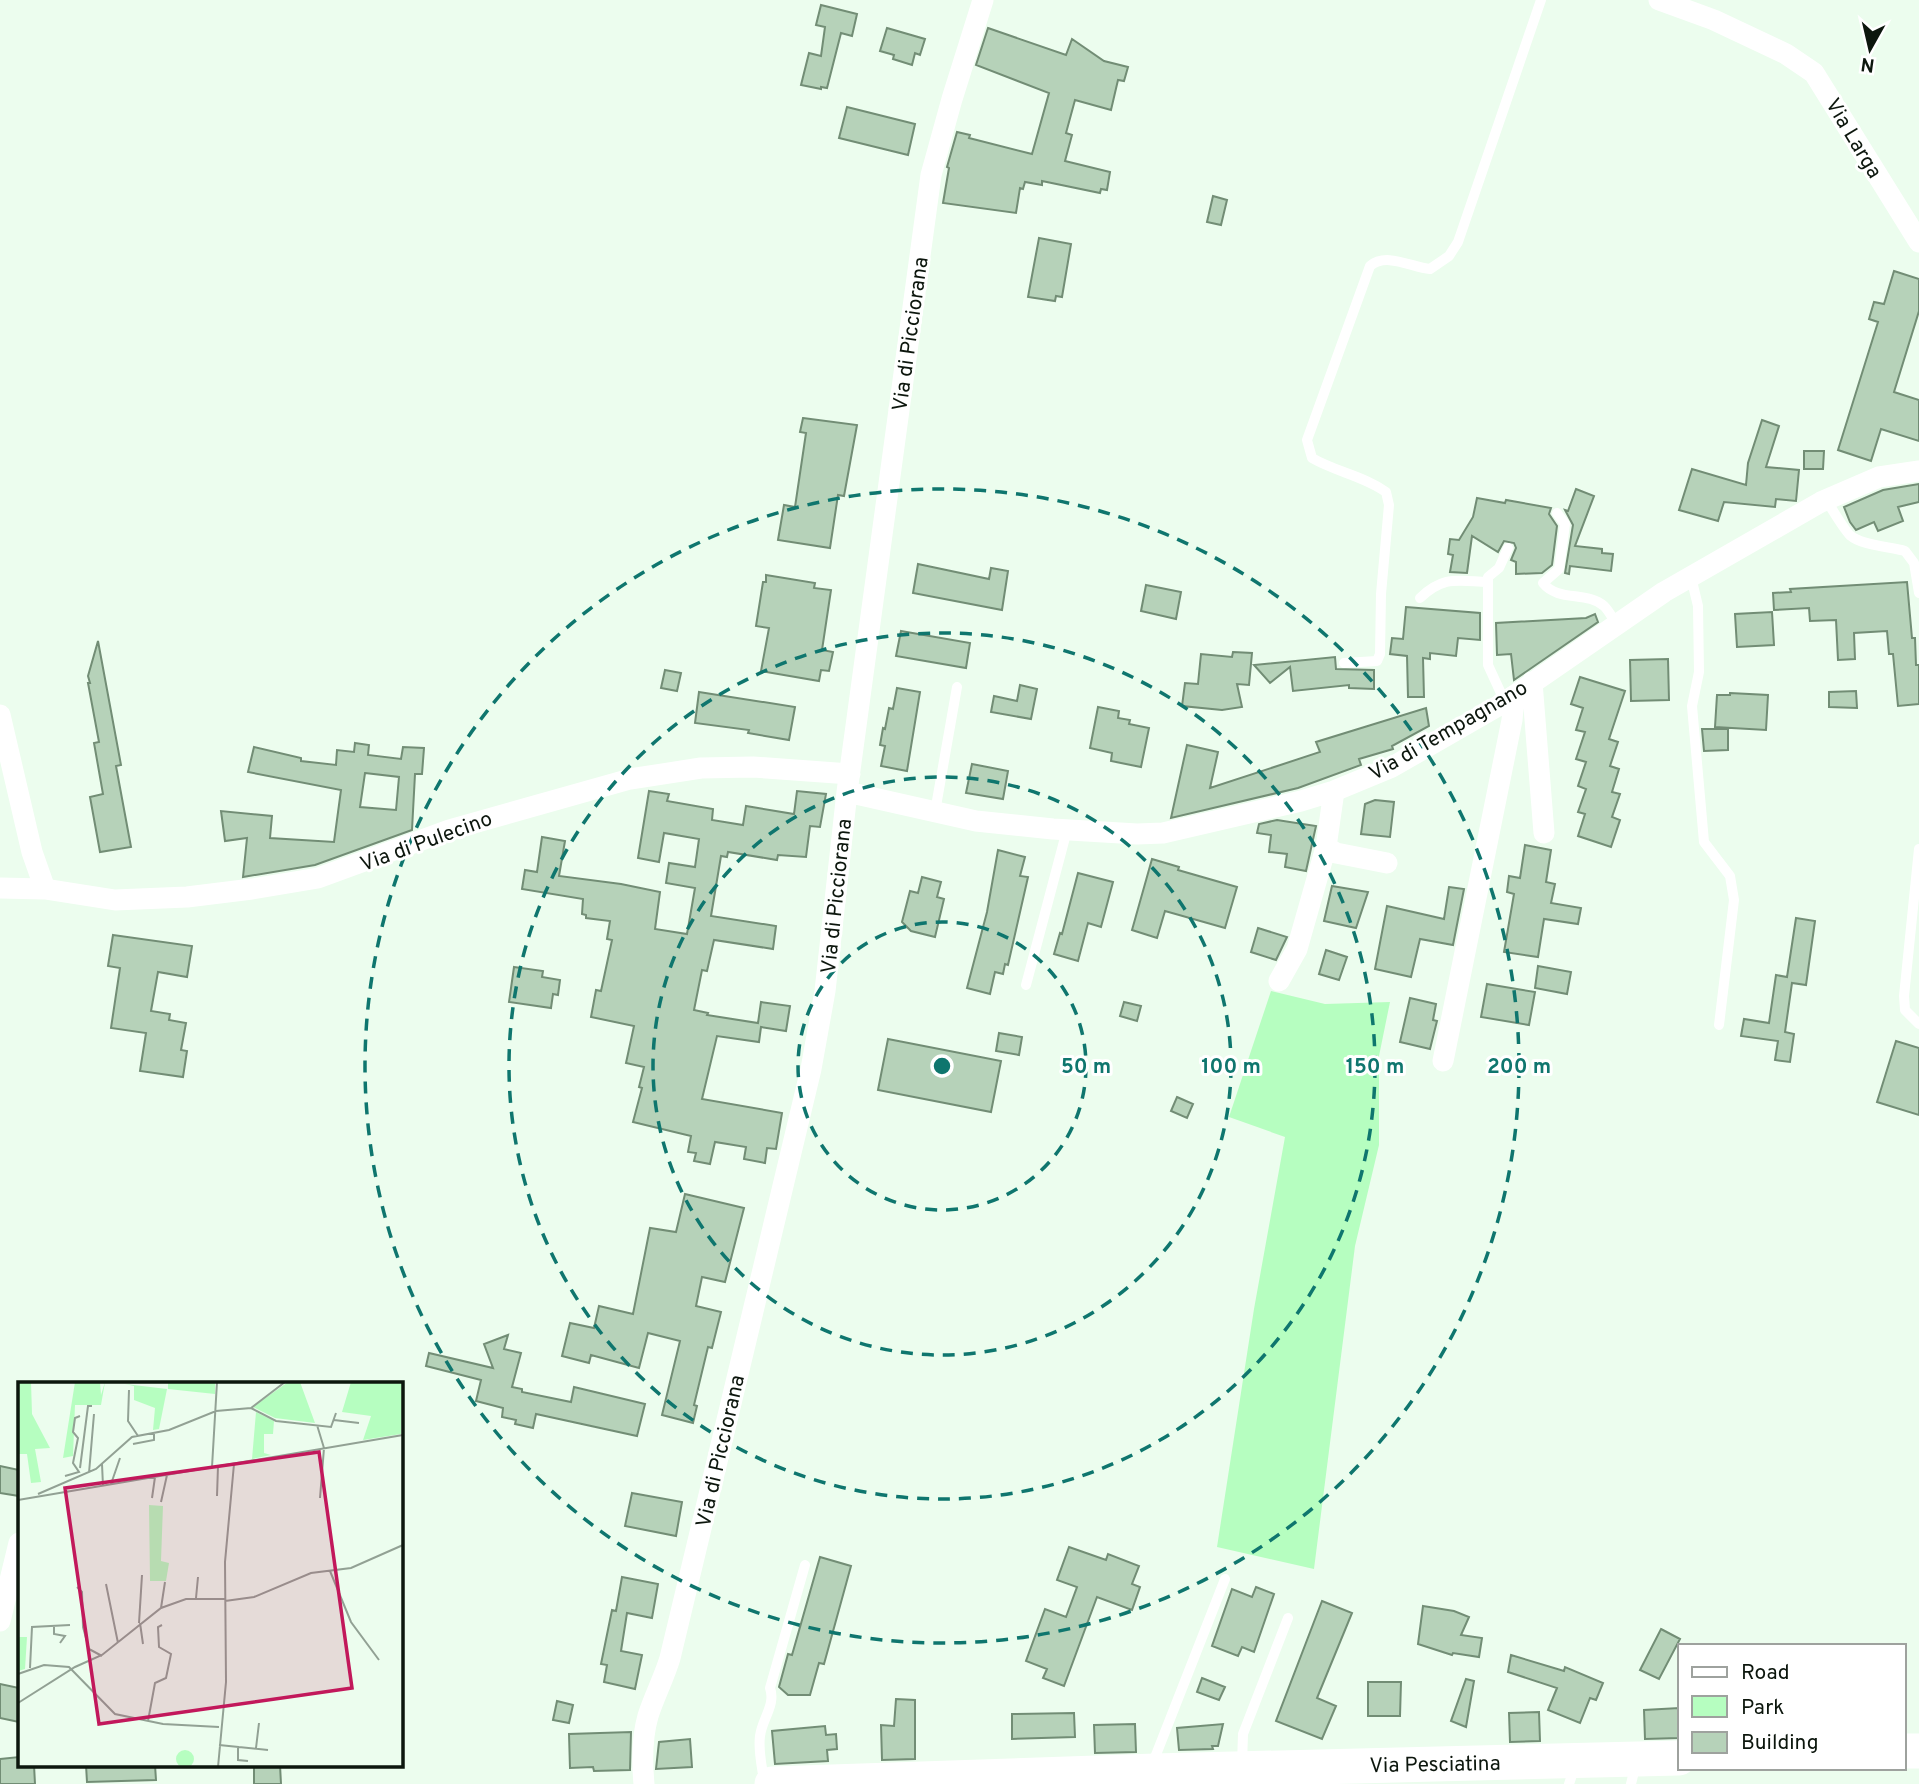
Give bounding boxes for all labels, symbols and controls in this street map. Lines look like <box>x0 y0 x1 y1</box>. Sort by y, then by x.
north arrow <box>1835 14 1905 84</box>
text: N <box>1859 51 1876 77</box>
street label: Via Larga <box>1818 94 1887 184</box>
street label: Via di Picciorana <box>887 255 936 413</box>
street label: Via di Tempagnano <box>1365 675 1533 788</box>
street label: Via di Pulecino <box>357 806 496 879</box>
street label: Via di Picciorana <box>816 817 859 975</box>
centre of rings <box>930 1054 954 1078</box>
text: 50 m <box>1061 1054 1111 1081</box>
text: 100 m <box>1201 1054 1261 1081</box>
text: 150 m <box>1346 1054 1404 1081</box>
text: 200 m <box>1487 1054 1551 1081</box>
street label: Via di Picciorana <box>691 1372 752 1530</box>
inset map <box>18 1382 402 1766</box>
legend <box>1678 1644 1905 1770</box>
text: Road <box>1741 1660 1790 1687</box>
text: Park <box>1741 1695 1784 1722</box>
text: Building <box>1741 1730 1819 1757</box>
street label: Via Pesciatina <box>1369 1751 1501 1780</box>

